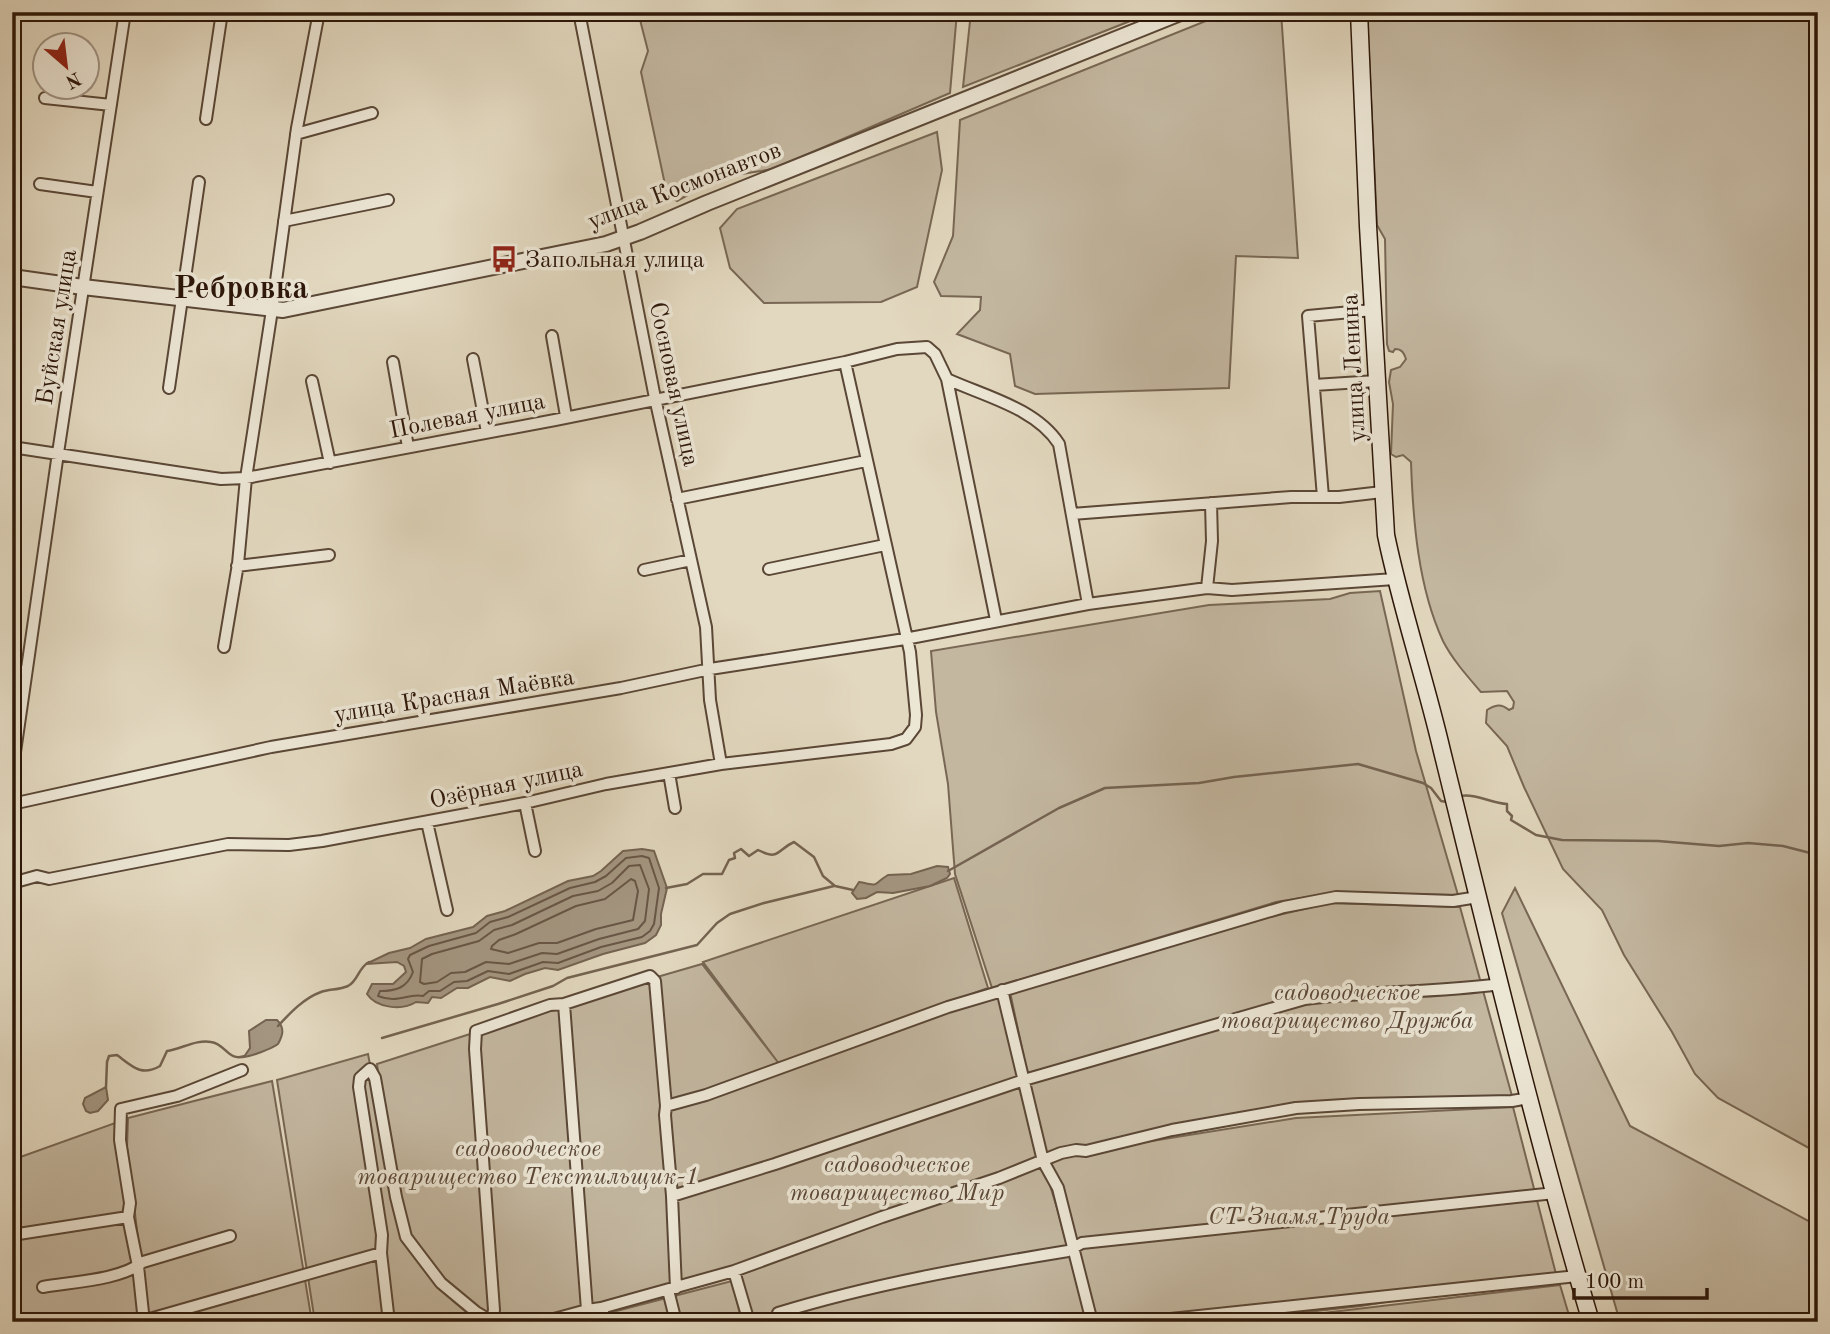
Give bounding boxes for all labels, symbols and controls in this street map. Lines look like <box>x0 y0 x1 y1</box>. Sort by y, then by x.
north arrow <box>32 32 102 102</box>
text: N <box>62 67 84 91</box>
street label: улица Космонавтов <box>585 139 785 235</box>
bus stop icon: Запольная улица <box>489 244 519 274</box>
street label: Буйская улица <box>34 247 82 407</box>
place label: Запольная улица <box>525 249 705 273</box>
district label: Ребровка <box>173 274 309 306</box>
street label: улица Ленина <box>1339 293 1371 443</box>
street label: Сосновая улица <box>644 300 702 469</box>
street label: Полевая улица <box>388 390 547 444</box>
street label: улица Красная Маёвка <box>332 666 576 728</box>
street label: Озёрная улица <box>427 758 585 814</box>
park label: садоводческое товарищество Дружба <box>1220 982 1474 1034</box>
park label: садоводческое товарищество Текстильщик-1 <box>357 1138 699 1190</box>
park label: садоводческое товарищество Мир <box>789 1154 1005 1206</box>
park label: СТ Знамя Труда <box>1208 1205 1390 1230</box>
scale bar <box>1574 1257 1708 1301</box>
text: 100 m <box>1585 1272 1644 1293</box>

